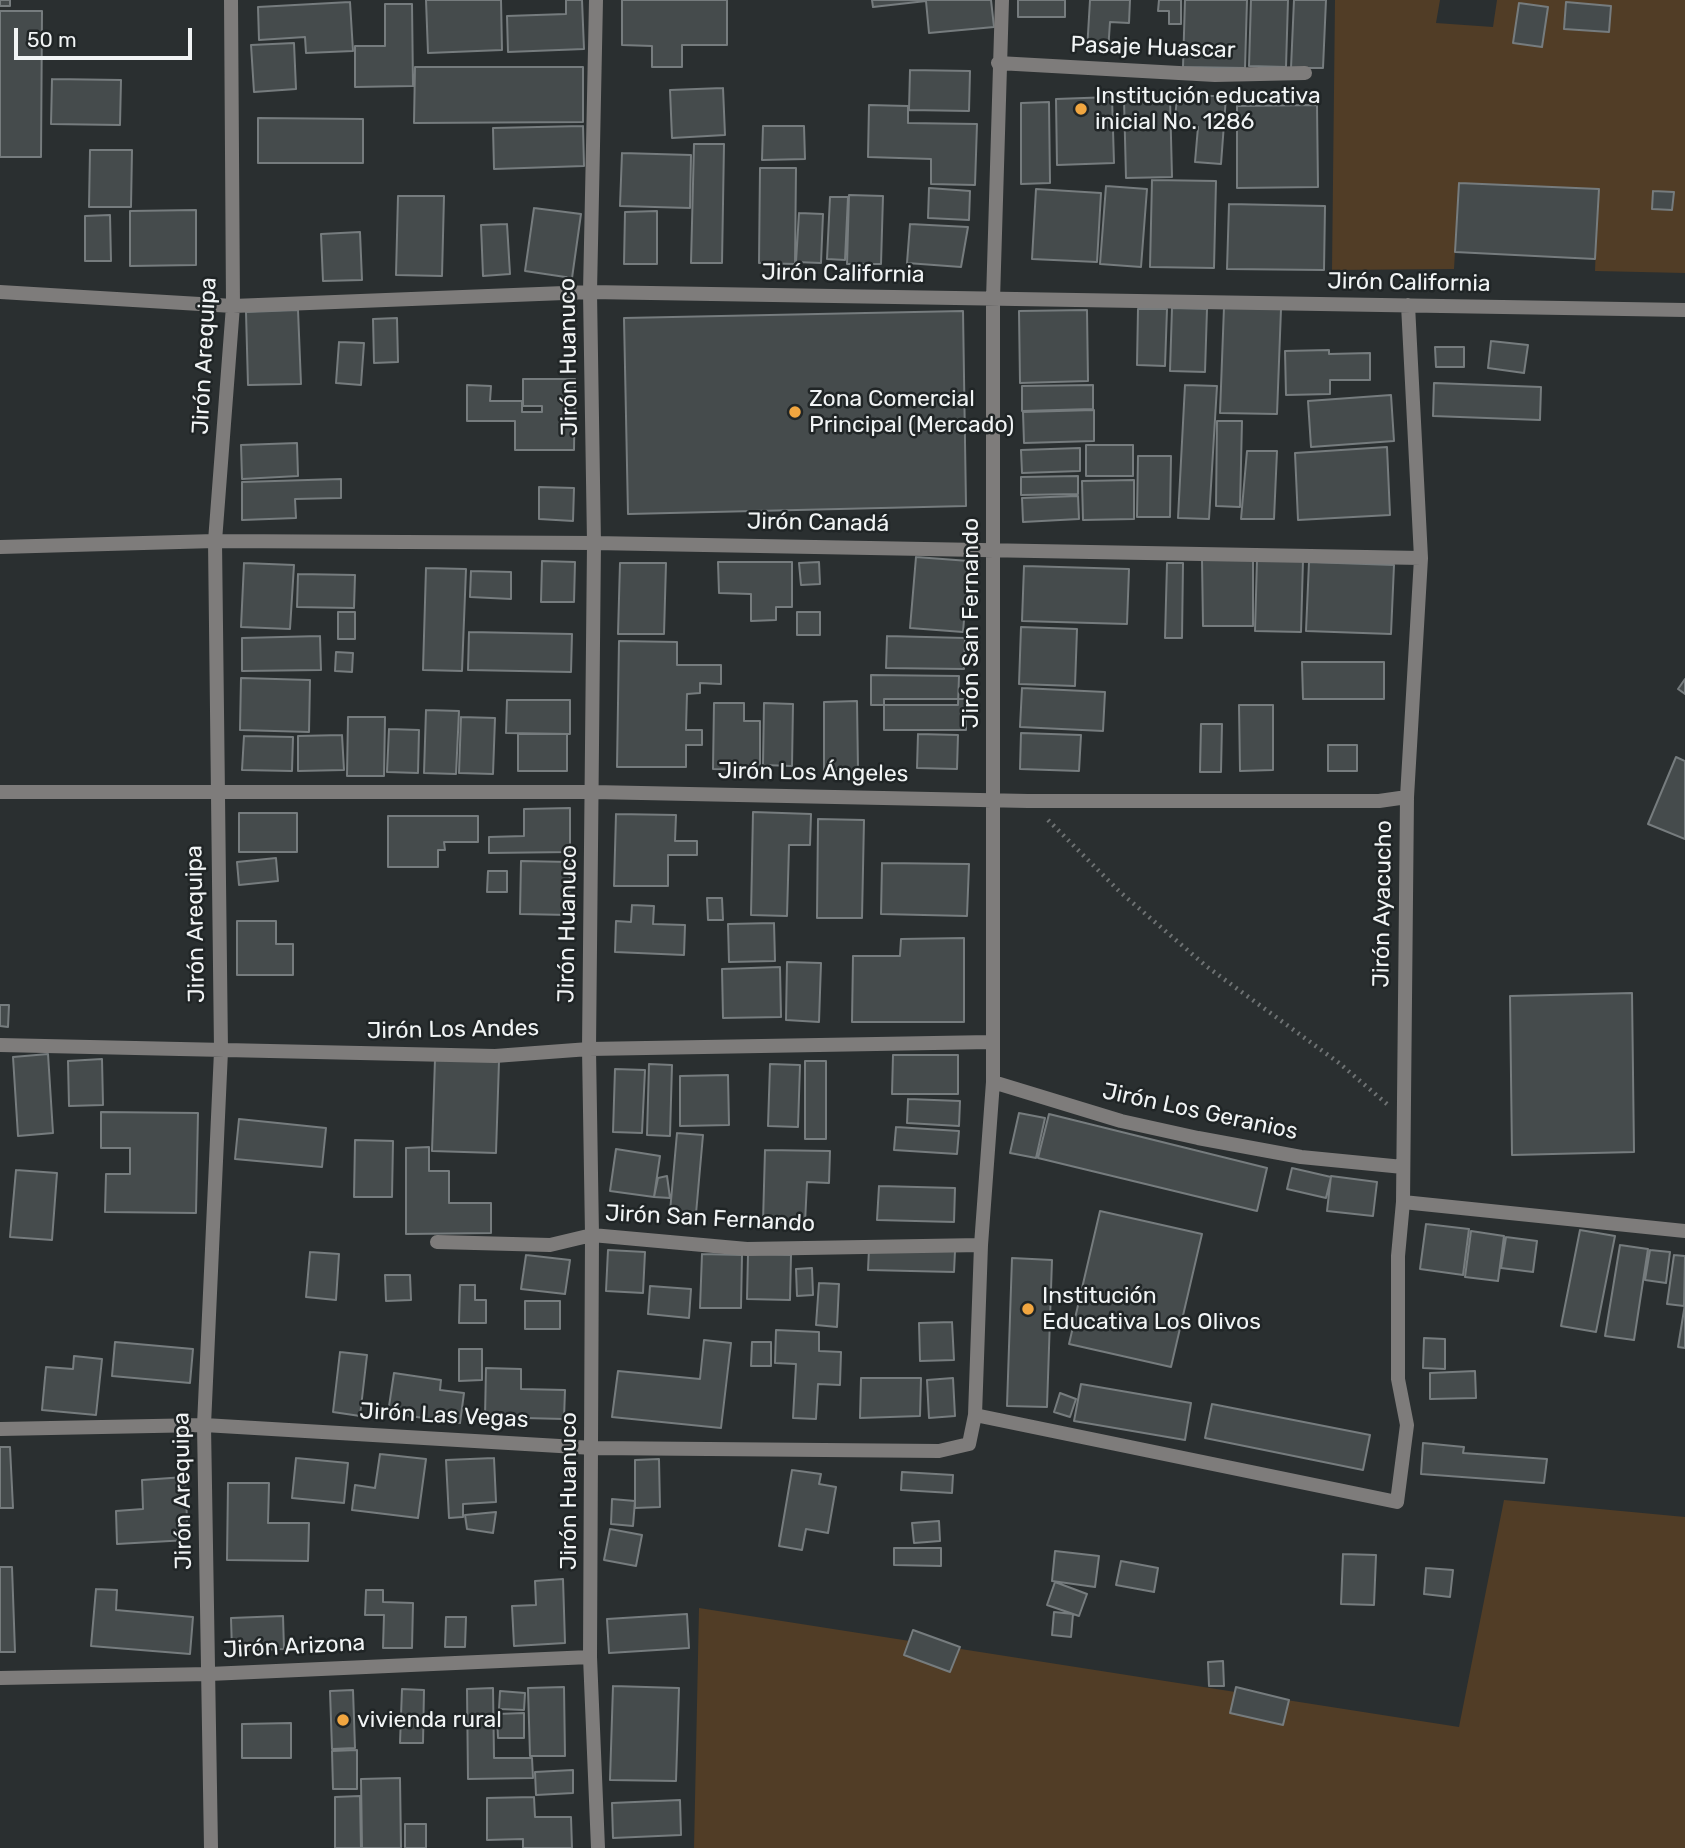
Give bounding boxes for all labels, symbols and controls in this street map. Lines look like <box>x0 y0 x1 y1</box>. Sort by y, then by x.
scale bar <box>18 14 196 58</box>
text: 50 m <box>27 27 77 52</box>
street label: Pasaje Huascar <box>1070 31 1236 65</box>
place label: Institución educativa inicial No. 1286 <box>1095 82 1321 136</box>
marker: Institución educativa inicial No. 1286 <box>1073 101 1089 117</box>
street label: Jirón California <box>761 259 925 289</box>
street label: Jirón California <box>1327 268 1491 298</box>
street label: Jirón Arequipa <box>187 277 223 435</box>
street label: Jirón Huanuco <box>554 278 584 436</box>
place label: Zona Comercial Principal (Mercado) <box>809 385 1014 439</box>
marker: Zona Comercial Principal (Mercado) <box>787 404 803 420</box>
street label: Jirón Canadá <box>747 508 889 538</box>
street label: Jirón San Fernando <box>957 518 985 728</box>
street label: Jirón Los Ángeles <box>717 758 909 788</box>
street label: Jirón Ayacucho <box>1368 820 1398 988</box>
street label: Jirón Arequipa <box>181 845 211 1003</box>
street label: Jirón Huanuco <box>553 845 583 1003</box>
street label: Jirón Los Andes <box>367 1015 539 1045</box>
street label: Jirón Los Geranios <box>1100 1078 1300 1146</box>
street label: Jirón San Fernando <box>604 1200 816 1238</box>
place label: Institución Educativa Los Olivos <box>1042 1282 1261 1336</box>
marker: Institución Educativa Los Olivos <box>1020 1301 1036 1317</box>
street label: Jirón Las Vegas <box>359 1398 529 1434</box>
street label: Jirón Arequipa <box>168 1412 198 1570</box>
street label: Jirón Huanuco <box>555 1412 583 1570</box>
street label: Jirón Arizona <box>222 1629 366 1665</box>
place label: vivienda rural <box>357 1706 502 1734</box>
marker: vivienda rural <box>335 1712 351 1728</box>

